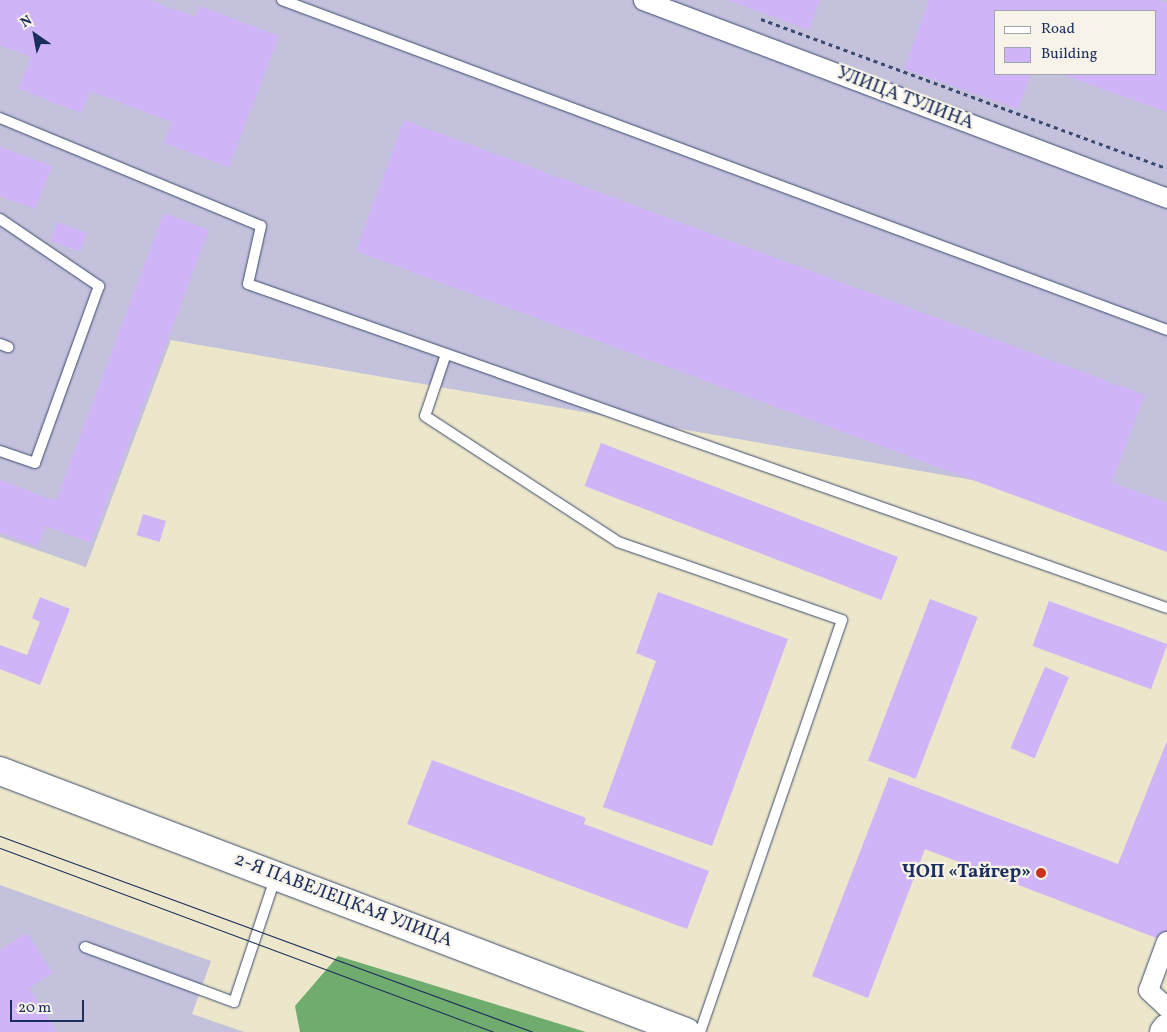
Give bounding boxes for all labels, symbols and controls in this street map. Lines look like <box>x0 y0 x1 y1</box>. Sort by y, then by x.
north arrow <box>10 10 60 60</box>
legend <box>994 10 1157 75</box>
text: N <box>17 11 36 33</box>
text: Road <box>1041 19 1075 40</box>
text: Building <box>1041 44 1097 65</box>
street label: УЛИЦА ТУЛИНА <box>833 62 977 136</box>
street label: 2-Я ПАВЕЛЕЦКАЯ УЛИЦА <box>231 849 455 953</box>
place label: ЧОП «Тайгер» <box>902 862 1031 884</box>
marker: ЧОП «Тайгер» <box>1035 867 1047 879</box>
scale bar <box>12 990 86 1022</box>
text: 20 m <box>18 998 51 1019</box>

